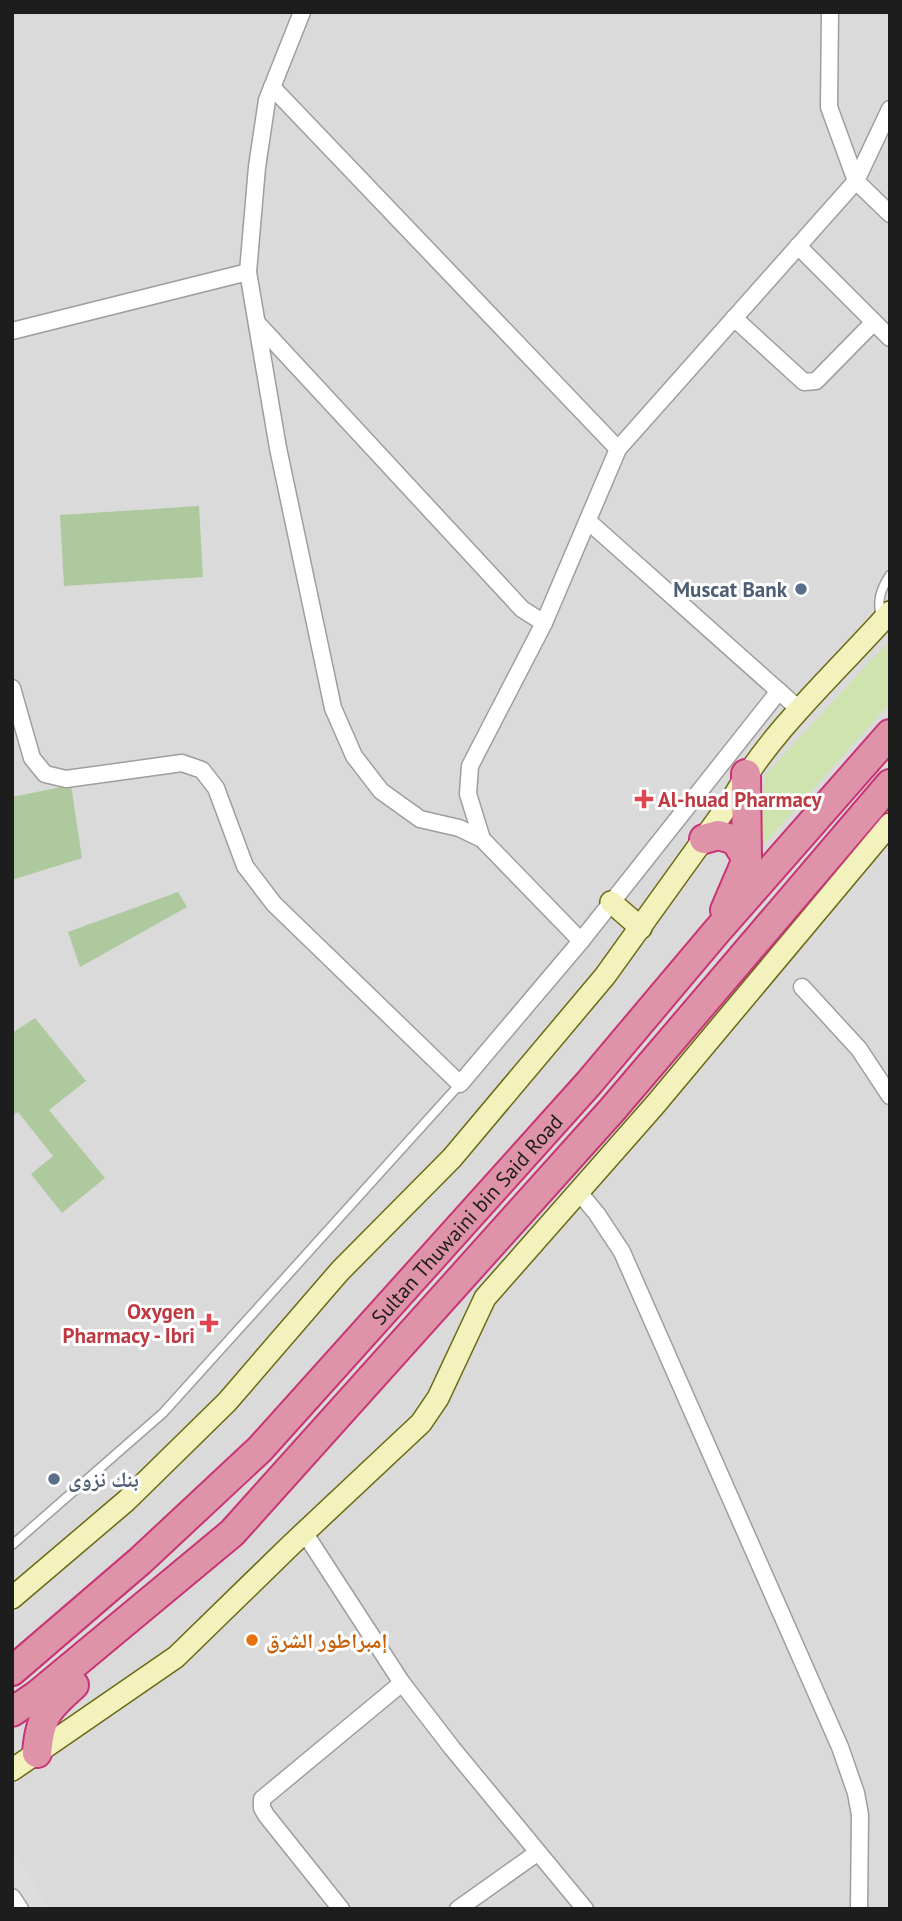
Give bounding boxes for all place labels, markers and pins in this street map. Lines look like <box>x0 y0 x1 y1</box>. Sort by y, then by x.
place label: Muscat Bank <box>673 576 788 603</box>
marker: Muscat Bank <box>793 581 809 597</box>
place label: Al-huad Pharmacy <box>658 786 823 813</box>
marker: Al-huad Pharmacy <box>636 791 652 807</box>
place label: Oxygen Pharmacy - Ibri <box>63 1298 195 1349</box>
marker: Oxygen Pharmacy - Ibri <box>201 1315 217 1331</box>
place label: بنك نزوى <box>68 1466 139 1493</box>
marker: بنك نزوى <box>46 1471 62 1487</box>
place label: إمبراطور الشرق <box>266 1627 387 1654</box>
marker: إمبراطور الشرق <box>244 1632 260 1648</box>

